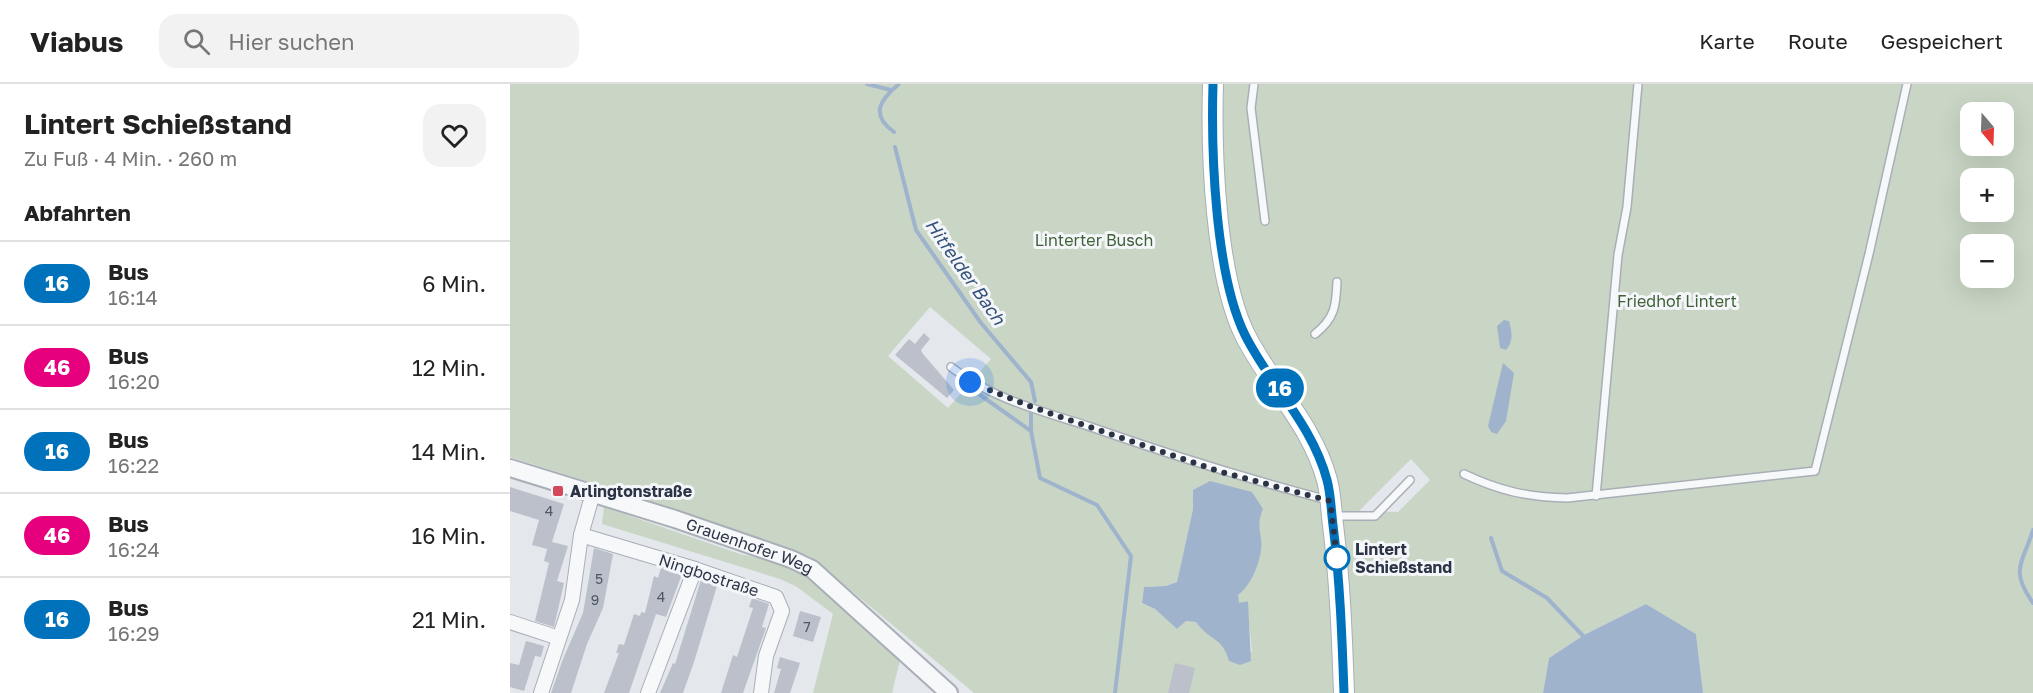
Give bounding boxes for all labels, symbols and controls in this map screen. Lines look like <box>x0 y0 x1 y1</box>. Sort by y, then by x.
search box <box>159 14 579 68</box>
text: Viabus <box>30 25 123 58</box>
icon: search <box>180 25 213 58</box>
text: Hier suchen <box>228 28 355 55</box>
text: Karte <box>1699 28 1755 54</box>
text: Route <box>1788 28 1848 54</box>
text: Gespeichert <box>1881 28 2003 54</box>
north arrow <box>1960 102 2014 156</box>
map controls <box>1960 102 2014 288</box>
button: heart <box>423 104 486 167</box>
text: Lintert Schießstand <box>24 107 292 140</box>
text: Zu Fuß · 4 Min. · 260 m <box>24 146 237 170</box>
button: + <box>1960 168 2014 222</box>
text: Abfahrten <box>24 199 131 226</box>
water label: Hitfelder Bach <box>921 214 1011 329</box>
park label: Linterter Busch <box>1035 230 1153 250</box>
button: − <box>1960 234 2014 288</box>
text: Bus <box>108 258 149 285</box>
text: 16 <box>45 270 69 296</box>
text: 6 Min. <box>422 270 486 297</box>
text: 16:14 <box>108 285 158 309</box>
park label: Friedhof Lintert <box>1617 291 1737 311</box>
text: Bus <box>108 342 149 369</box>
text: 46 <box>44 354 70 380</box>
text: 12 Min. <box>412 354 486 381</box>
your location <box>955 367 985 397</box>
line badge: 16 <box>1253 368 1307 408</box>
text: 16:20 <box>108 369 160 393</box>
text: 16 <box>1268 375 1292 401</box>
text: Bus <box>108 426 149 453</box>
text: 16 <box>45 438 69 464</box>
text: 14 Min. <box>411 438 486 465</box>
text: 16:22 <box>108 453 159 477</box>
place label: Arlingtonstraße <box>570 481 692 501</box>
marker: Arlingtonstraße <box>551 484 565 498</box>
house number: 4 <box>545 502 553 519</box>
text: Bus <box>108 510 149 537</box>
street label: Grauenhofer Weg <box>684 514 816 578</box>
text: 46 <box>44 522 70 548</box>
text: 16 Min. <box>412 522 486 549</box>
text: 16:24 <box>108 537 160 561</box>
place label: Lintert Schießstand <box>1355 539 1452 577</box>
marker: Lintert Schießstand <box>1324 545 1350 571</box>
street label: Ningbostraße <box>656 549 762 601</box>
house number: 5 <box>595 570 603 587</box>
house number: 4 <box>657 588 665 605</box>
house number: 9 <box>591 591 599 608</box>
text: Bus <box>108 594 149 621</box>
text: 16 <box>45 606 69 632</box>
text: 21 Min. <box>412 606 486 633</box>
house number: 7 <box>803 618 811 635</box>
text: 16:29 <box>108 621 160 645</box>

